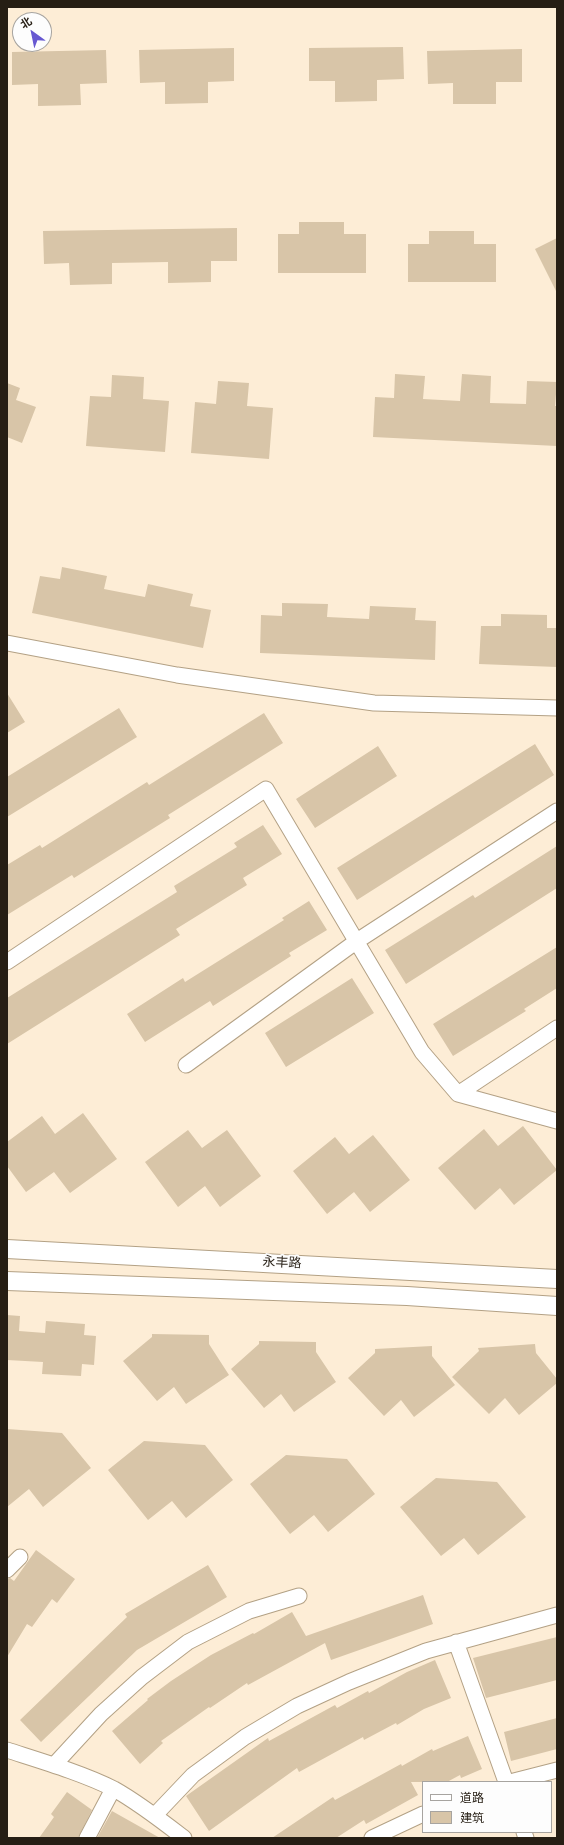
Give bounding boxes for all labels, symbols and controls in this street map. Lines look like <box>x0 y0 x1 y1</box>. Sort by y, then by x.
north arrow <box>12 12 52 52</box>
text: 北 <box>18 14 34 32</box>
street label: 永丰路 <box>262 1254 302 1272</box>
legend <box>422 1781 552 1833</box>
text: 道路 <box>460 1790 484 1806</box>
text: 建筑 <box>460 1810 484 1826</box>

